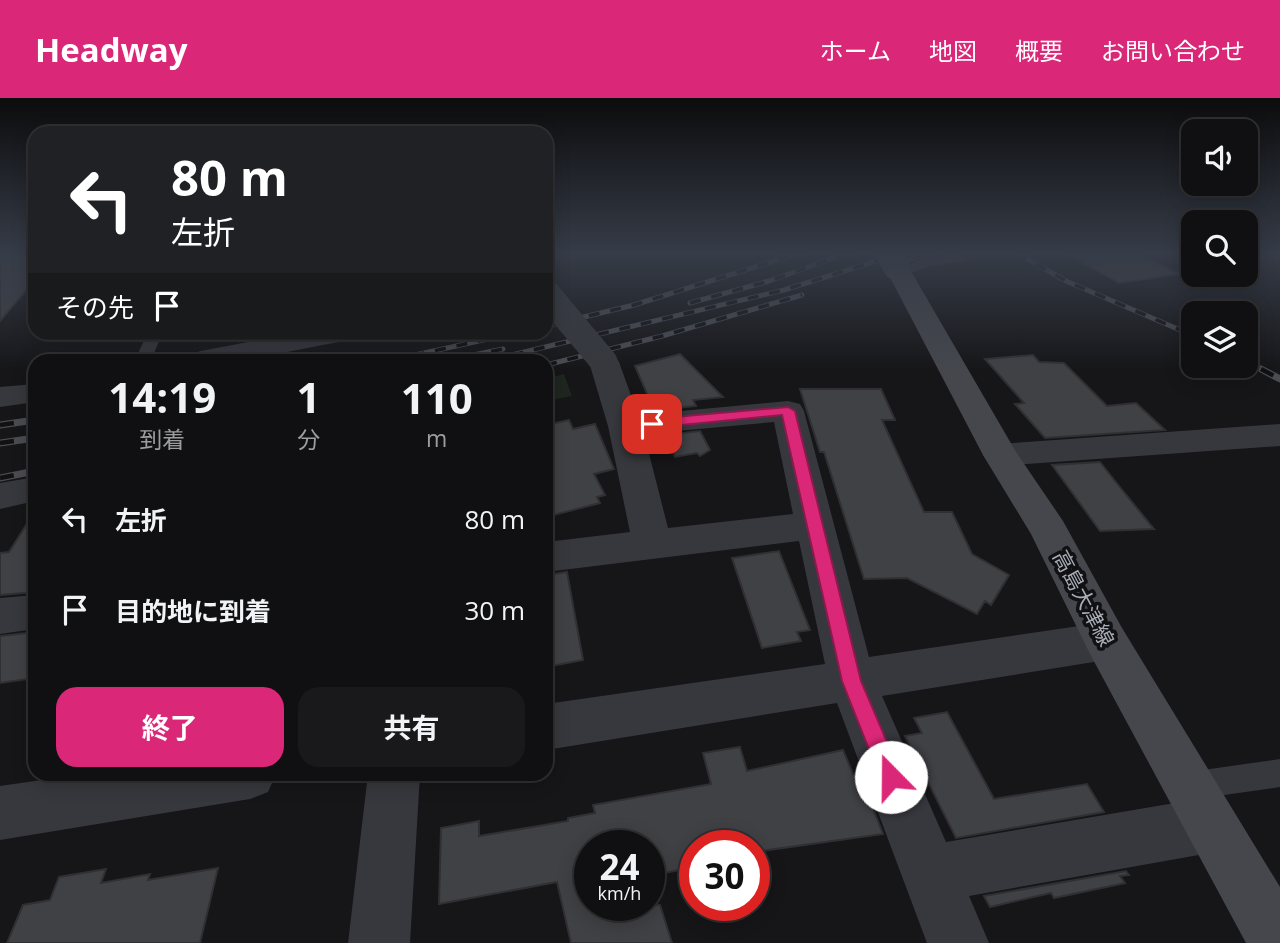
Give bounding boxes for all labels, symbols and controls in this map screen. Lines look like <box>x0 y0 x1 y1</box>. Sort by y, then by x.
text: Headway <box>35 27 188 72</box>
text: ホーム <box>820 34 891 67</box>
text: 地図 <box>929 34 977 67</box>
text: 概要 <box>1015 34 1063 67</box>
text: お問い合わせ <box>1101 34 1245 67</box>
map controls <box>1181 119 1258 378</box>
button: sound <box>1181 119 1258 196</box>
text: 80 m <box>171 144 288 210</box>
icon: left <box>56 154 147 245</box>
text: 左折 <box>171 210 235 253</box>
button: search <box>1181 210 1258 287</box>
icon: arrive <box>148 287 186 325</box>
text: その先 <box>56 289 134 325</box>
button: layers <box>1181 301 1258 378</box>
text: 14:19 <box>108 368 216 425</box>
text: 1 <box>296 368 321 425</box>
text: 110 <box>401 369 473 426</box>
pin <box>622 394 682 454</box>
icon: arrive <box>633 405 671 443</box>
text: m <box>426 422 447 454</box>
text: 到着 <box>139 423 185 455</box>
text: 分 <box>297 423 320 455</box>
icon: left <box>56 500 94 538</box>
text: 80 m <box>464 501 525 537</box>
text: 左折 <box>115 502 167 538</box>
street label: 高島大津線 <box>1047 545 1121 651</box>
icon: arrive <box>56 591 94 629</box>
text: 30 m <box>464 592 525 628</box>
text: 目的地に到着 <box>115 593 271 629</box>
button: 終了 <box>56 687 284 767</box>
button: 共有 <box>298 687 525 767</box>
position arrow <box>854 740 928 814</box>
speed limit sign: 30 <box>679 830 770 921</box>
text: 24 <box>599 843 640 890</box>
text: km/h <box>598 881 641 905</box>

